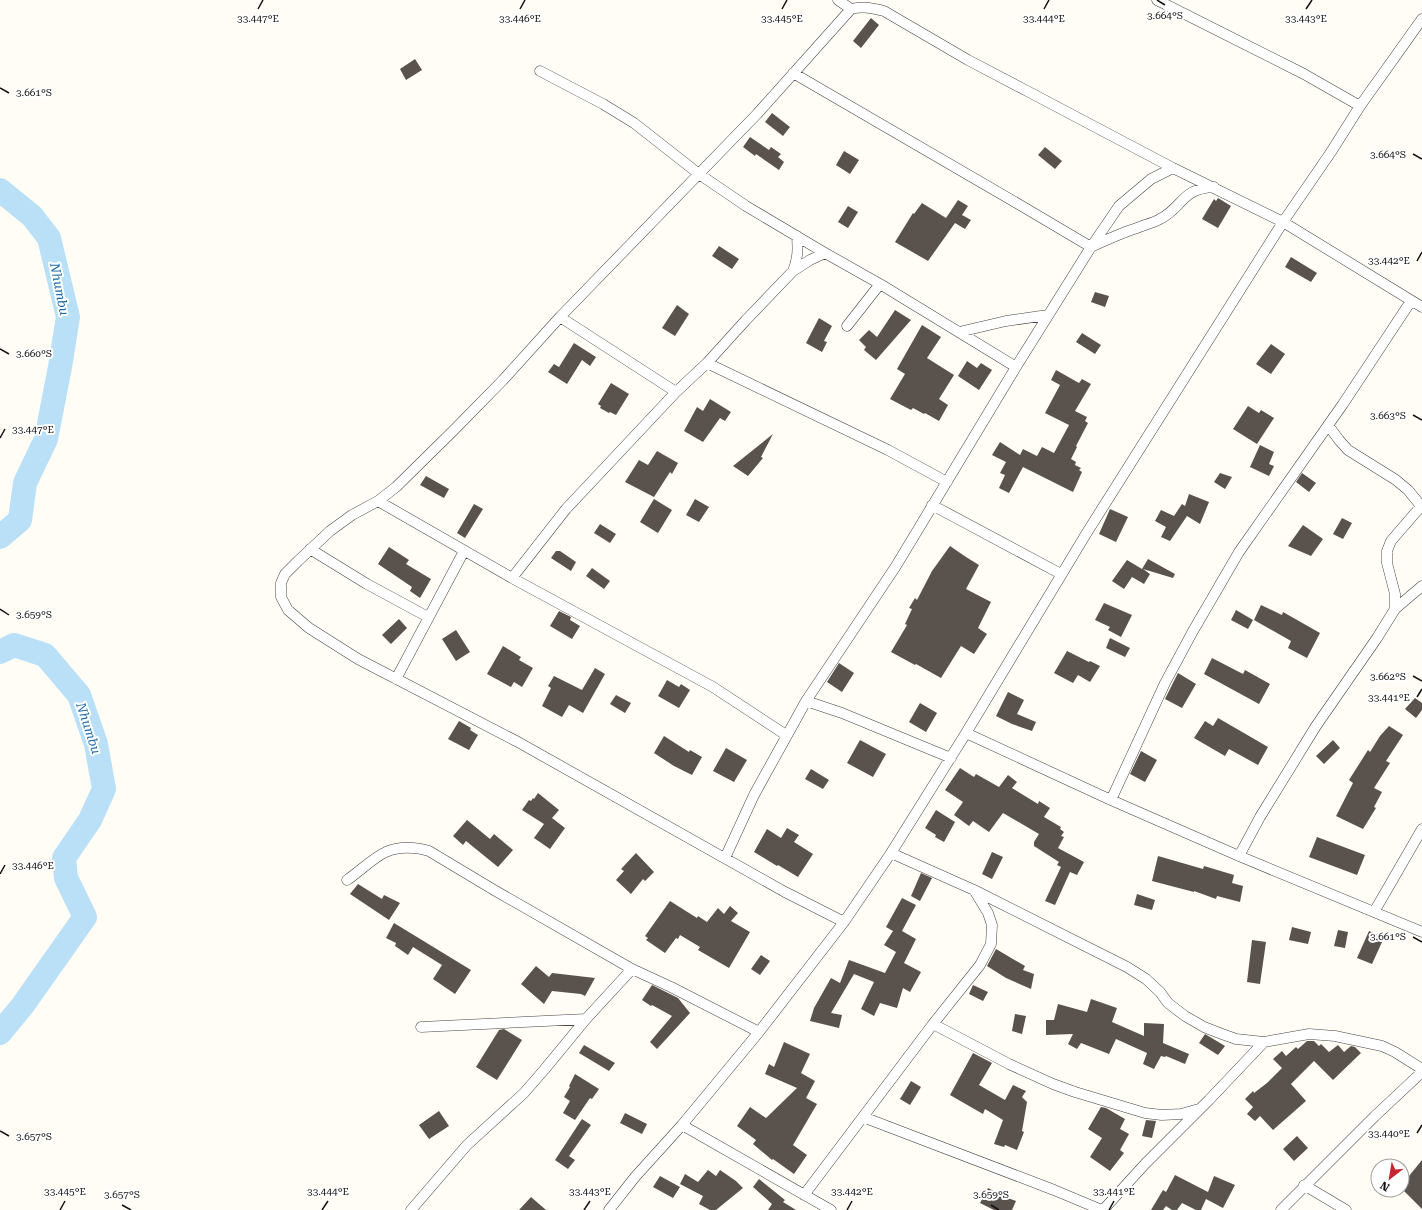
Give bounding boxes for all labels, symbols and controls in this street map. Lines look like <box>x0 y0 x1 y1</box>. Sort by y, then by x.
text: 3.664°S <box>1147 10 1183 21</box>
text: 33.447°E <box>237 13 279 24</box>
text: 33.446°E <box>499 13 541 24</box>
text: 33.445°E <box>761 13 803 24</box>
text: 33.444°E <box>1023 13 1065 24</box>
text: 33.443°E <box>1285 13 1327 24</box>
text: 3.661°S <box>16 87 52 98</box>
text: 3.664°S <box>1370 149 1406 160</box>
text: 33.442°E <box>1368 255 1410 266</box>
water label: Nhumbu <box>47 261 72 317</box>
text: 3.660°S <box>16 348 52 359</box>
text: 3.663°S <box>1370 410 1406 421</box>
text: 33.447°E <box>12 424 54 435</box>
text: 3.659°S <box>16 609 52 620</box>
text: 3.662°S <box>1370 671 1406 682</box>
text: 33.441°E <box>1368 692 1410 703</box>
water label: Nhumbu <box>73 700 104 756</box>
text: 33.446°E <box>12 860 54 871</box>
text: 3.661°S <box>1370 931 1406 942</box>
text: 33.440°E <box>1368 1128 1410 1139</box>
text: 3.657°S <box>16 1131 52 1142</box>
north arrow <box>1370 1158 1410 1198</box>
text: N <box>1378 1178 1392 1194</box>
text: 33.445°E <box>44 1186 86 1197</box>
text: 33.444°E <box>307 1186 349 1197</box>
text: 33.443°E <box>569 1186 611 1197</box>
text: 33.442°E <box>831 1186 873 1197</box>
text: 33.441°E <box>1093 1186 1135 1197</box>
text: 3.657°S <box>104 1189 140 1200</box>
text: 3.659°S <box>973 1189 1009 1200</box>

